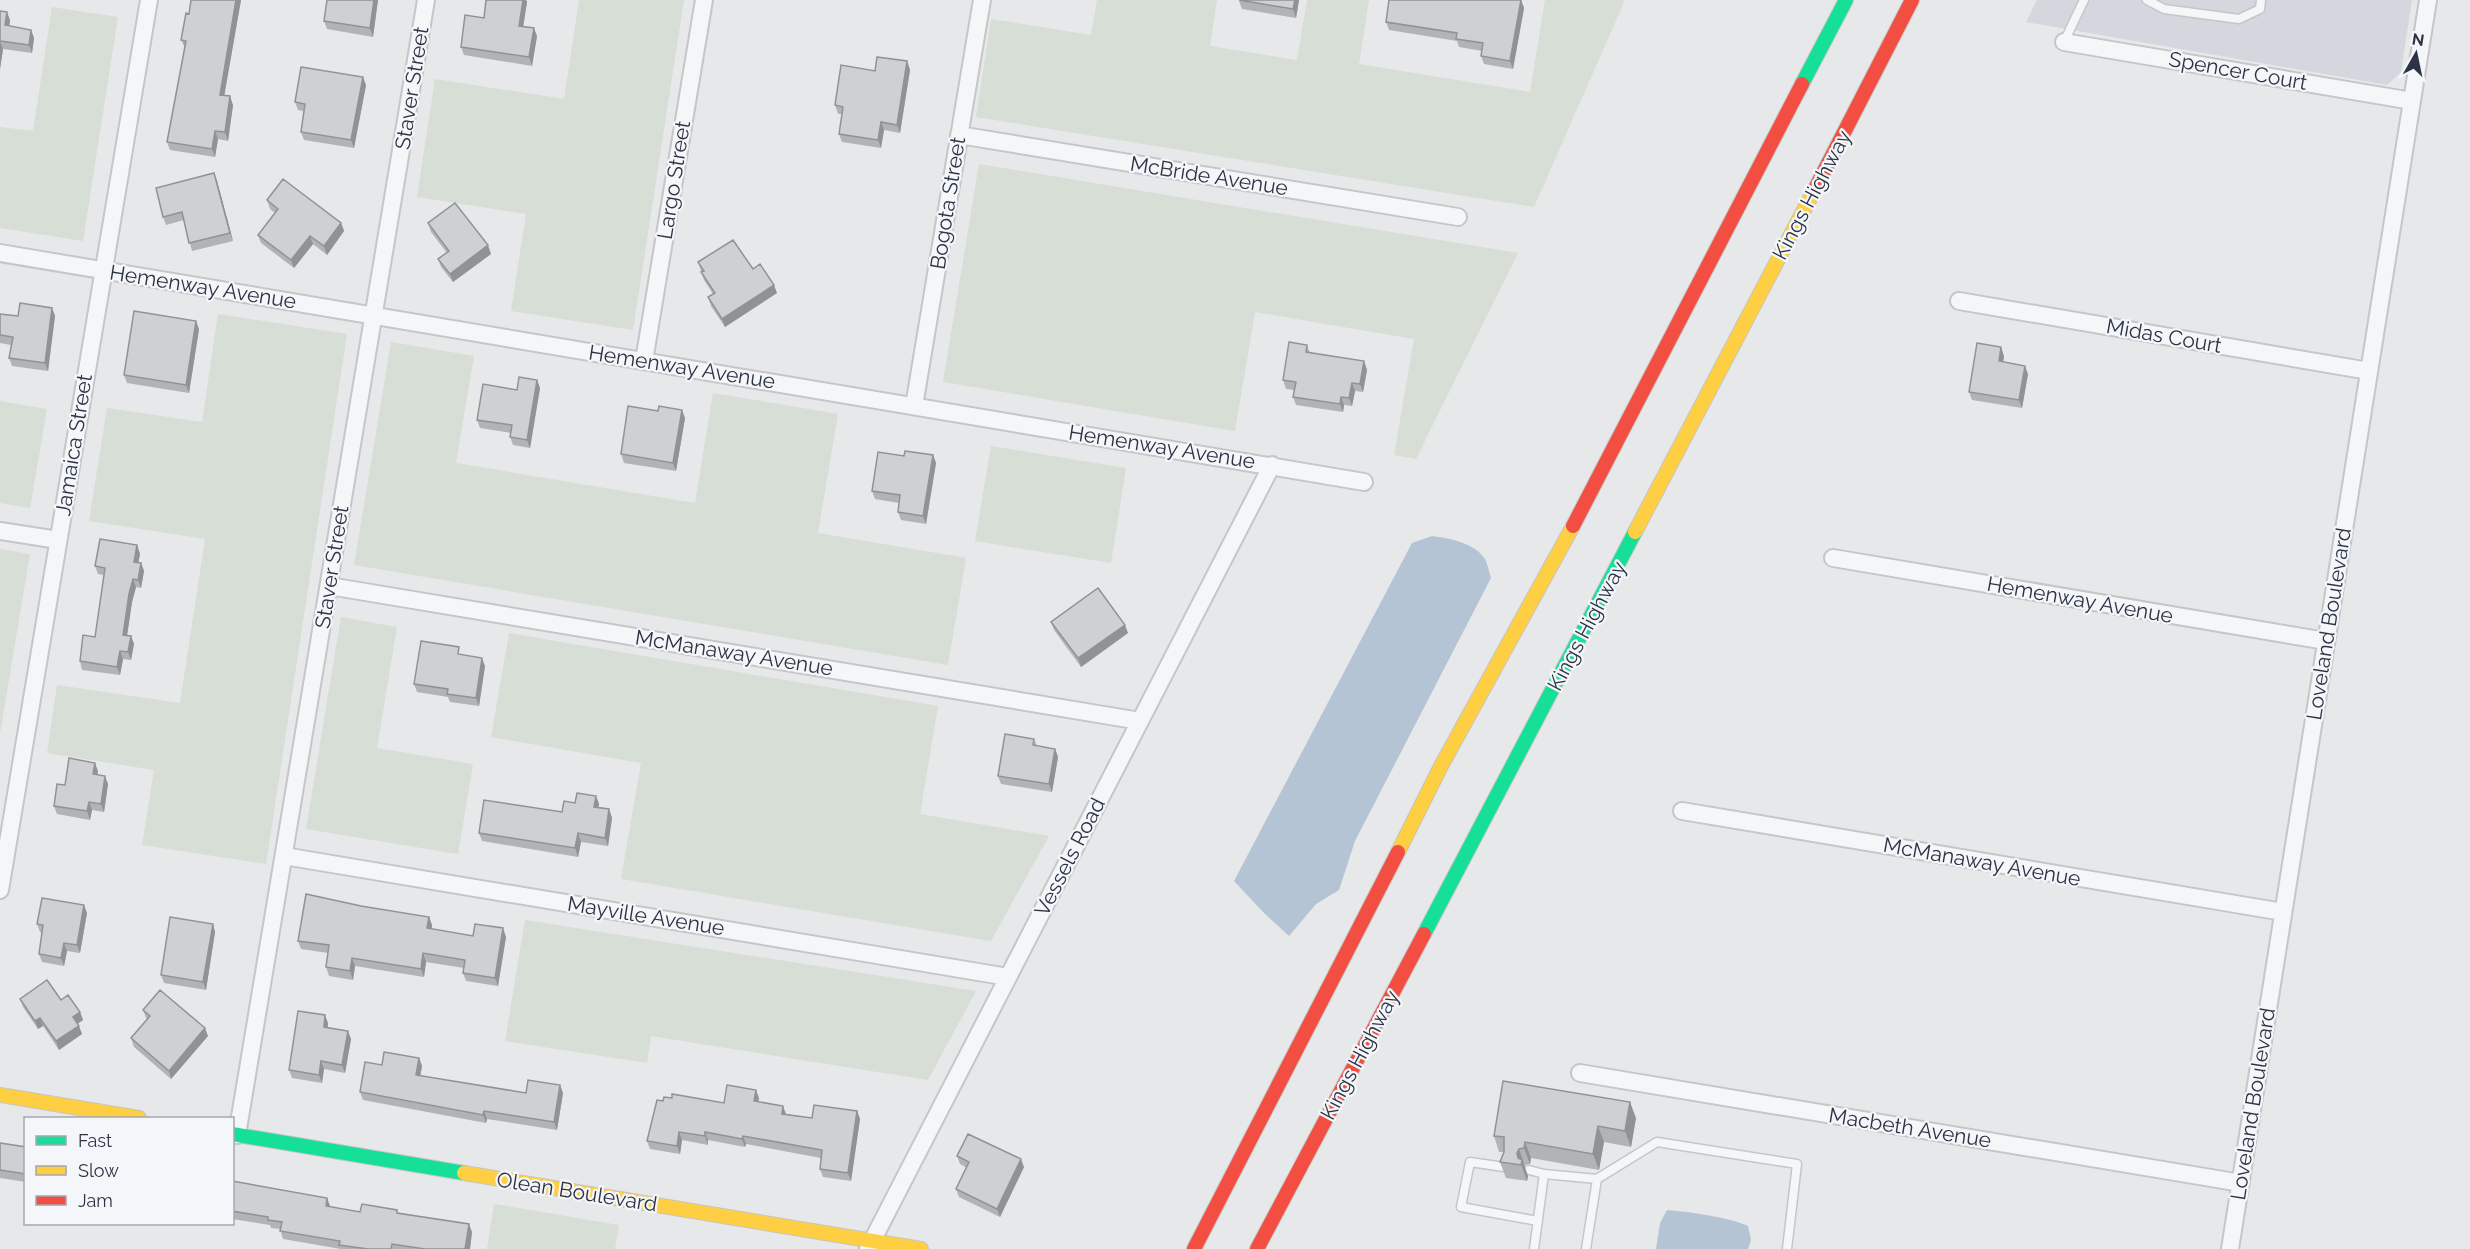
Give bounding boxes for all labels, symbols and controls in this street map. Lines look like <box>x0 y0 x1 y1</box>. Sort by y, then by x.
north arrow <box>2386 24 2446 84</box>
street label: Staver Street <box>389 25 434 151</box>
text: N <box>2411 29 2426 50</box>
street label: Spencer Court <box>2167 46 2309 95</box>
street label: Largo Street <box>652 119 695 241</box>
street label: Kings Highway <box>1767 126 1856 264</box>
street label: Bogota Street <box>925 135 970 271</box>
street label: McBride Avenue <box>1128 151 1290 200</box>
street label: Hemenway Avenue <box>108 259 298 314</box>
street label: Midas Court <box>2104 313 2224 358</box>
street label: Hemenway Avenue <box>587 339 777 394</box>
street label: Jamaica Street <box>50 372 97 518</box>
street label: Hemenway Avenue <box>1067 419 1257 474</box>
street label: Staver Street <box>309 504 354 630</box>
street label: Loveland Boulevard <box>2301 526 2356 722</box>
street label: Kings Highway <box>1542 557 1631 695</box>
street label: Hemenway Avenue <box>1985 571 2175 628</box>
street label: McManaway Avenue <box>633 625 835 680</box>
street label: Vessels Road <box>1029 793 1110 920</box>
street label: McManaway Avenue <box>1881 832 2083 891</box>
street label: Mayville Avenue <box>566 891 726 940</box>
street label: Kings Highway <box>1315 986 1404 1124</box>
street label: Loveland Boulevard <box>2225 1006 2280 1202</box>
street label: Macbeth Avenue <box>1827 1102 1993 1153</box>
legend <box>24 1117 234 1225</box>
text: Fast <box>78 1130 112 1151</box>
text: Slow <box>78 1160 119 1181</box>
street label: Olean Boulevard <box>495 1166 659 1217</box>
text: Jam <box>78 1190 113 1211</box>

